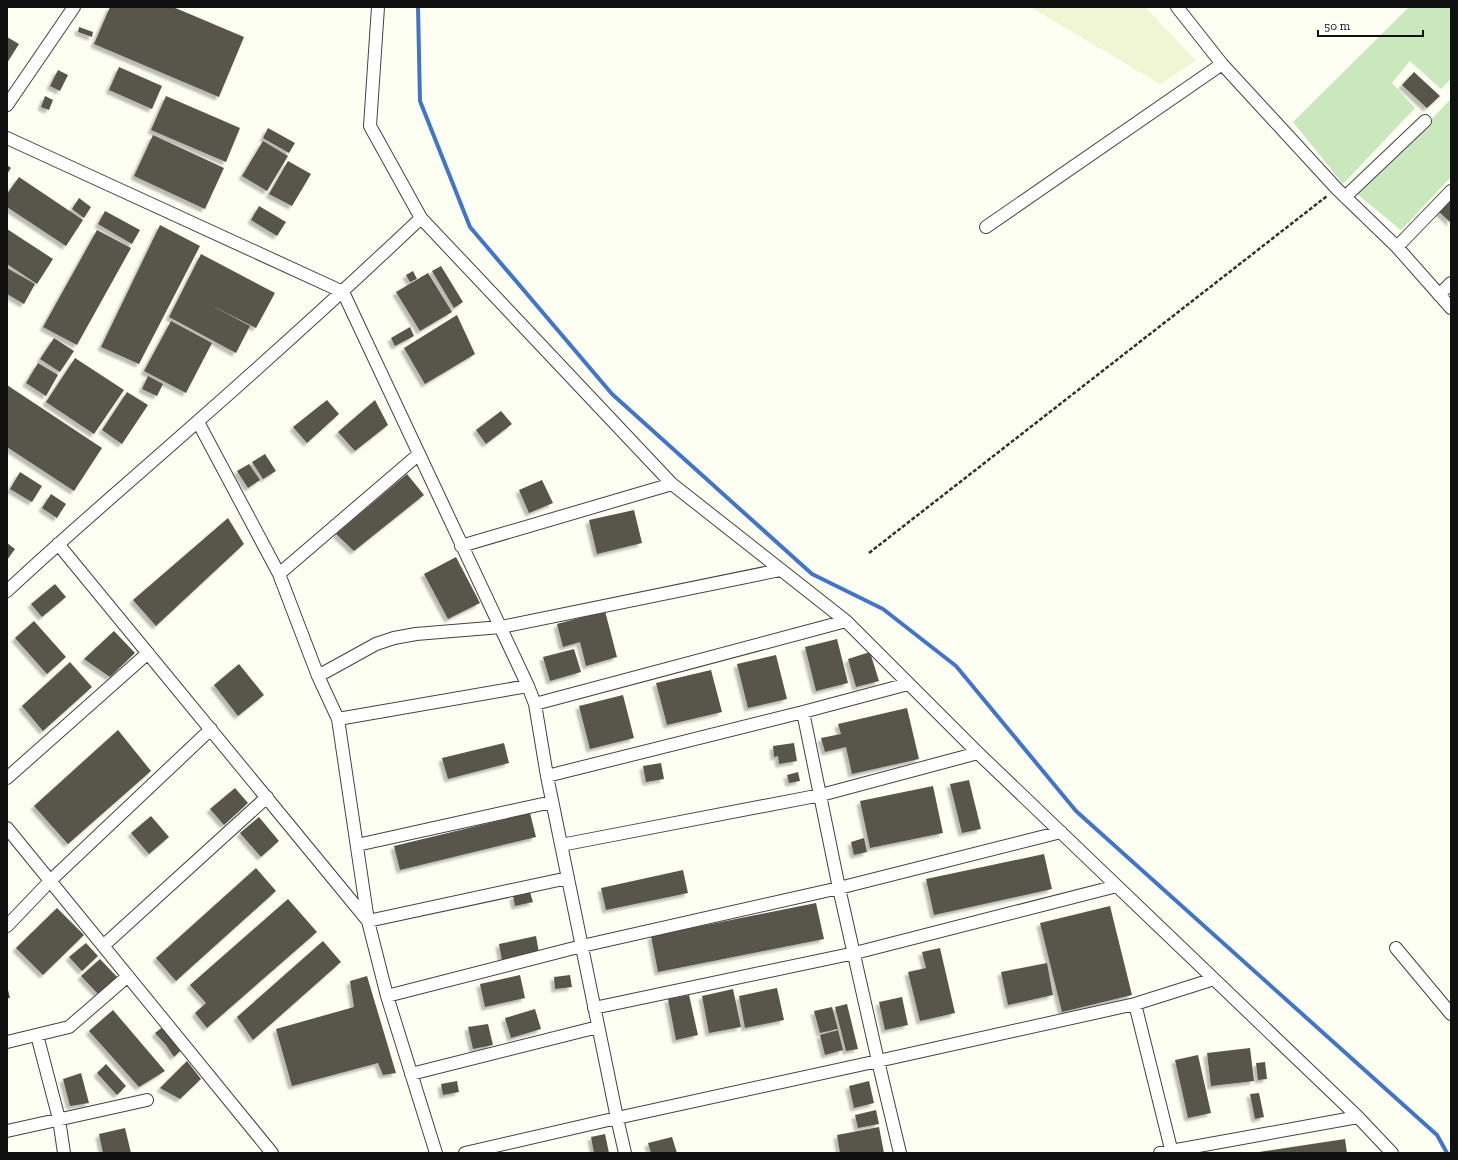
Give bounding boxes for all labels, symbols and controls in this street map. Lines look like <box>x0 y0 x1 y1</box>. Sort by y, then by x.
scale bar <box>1318 12 1423 38</box>
text: 50 m <box>1324 19 1351 33</box>

